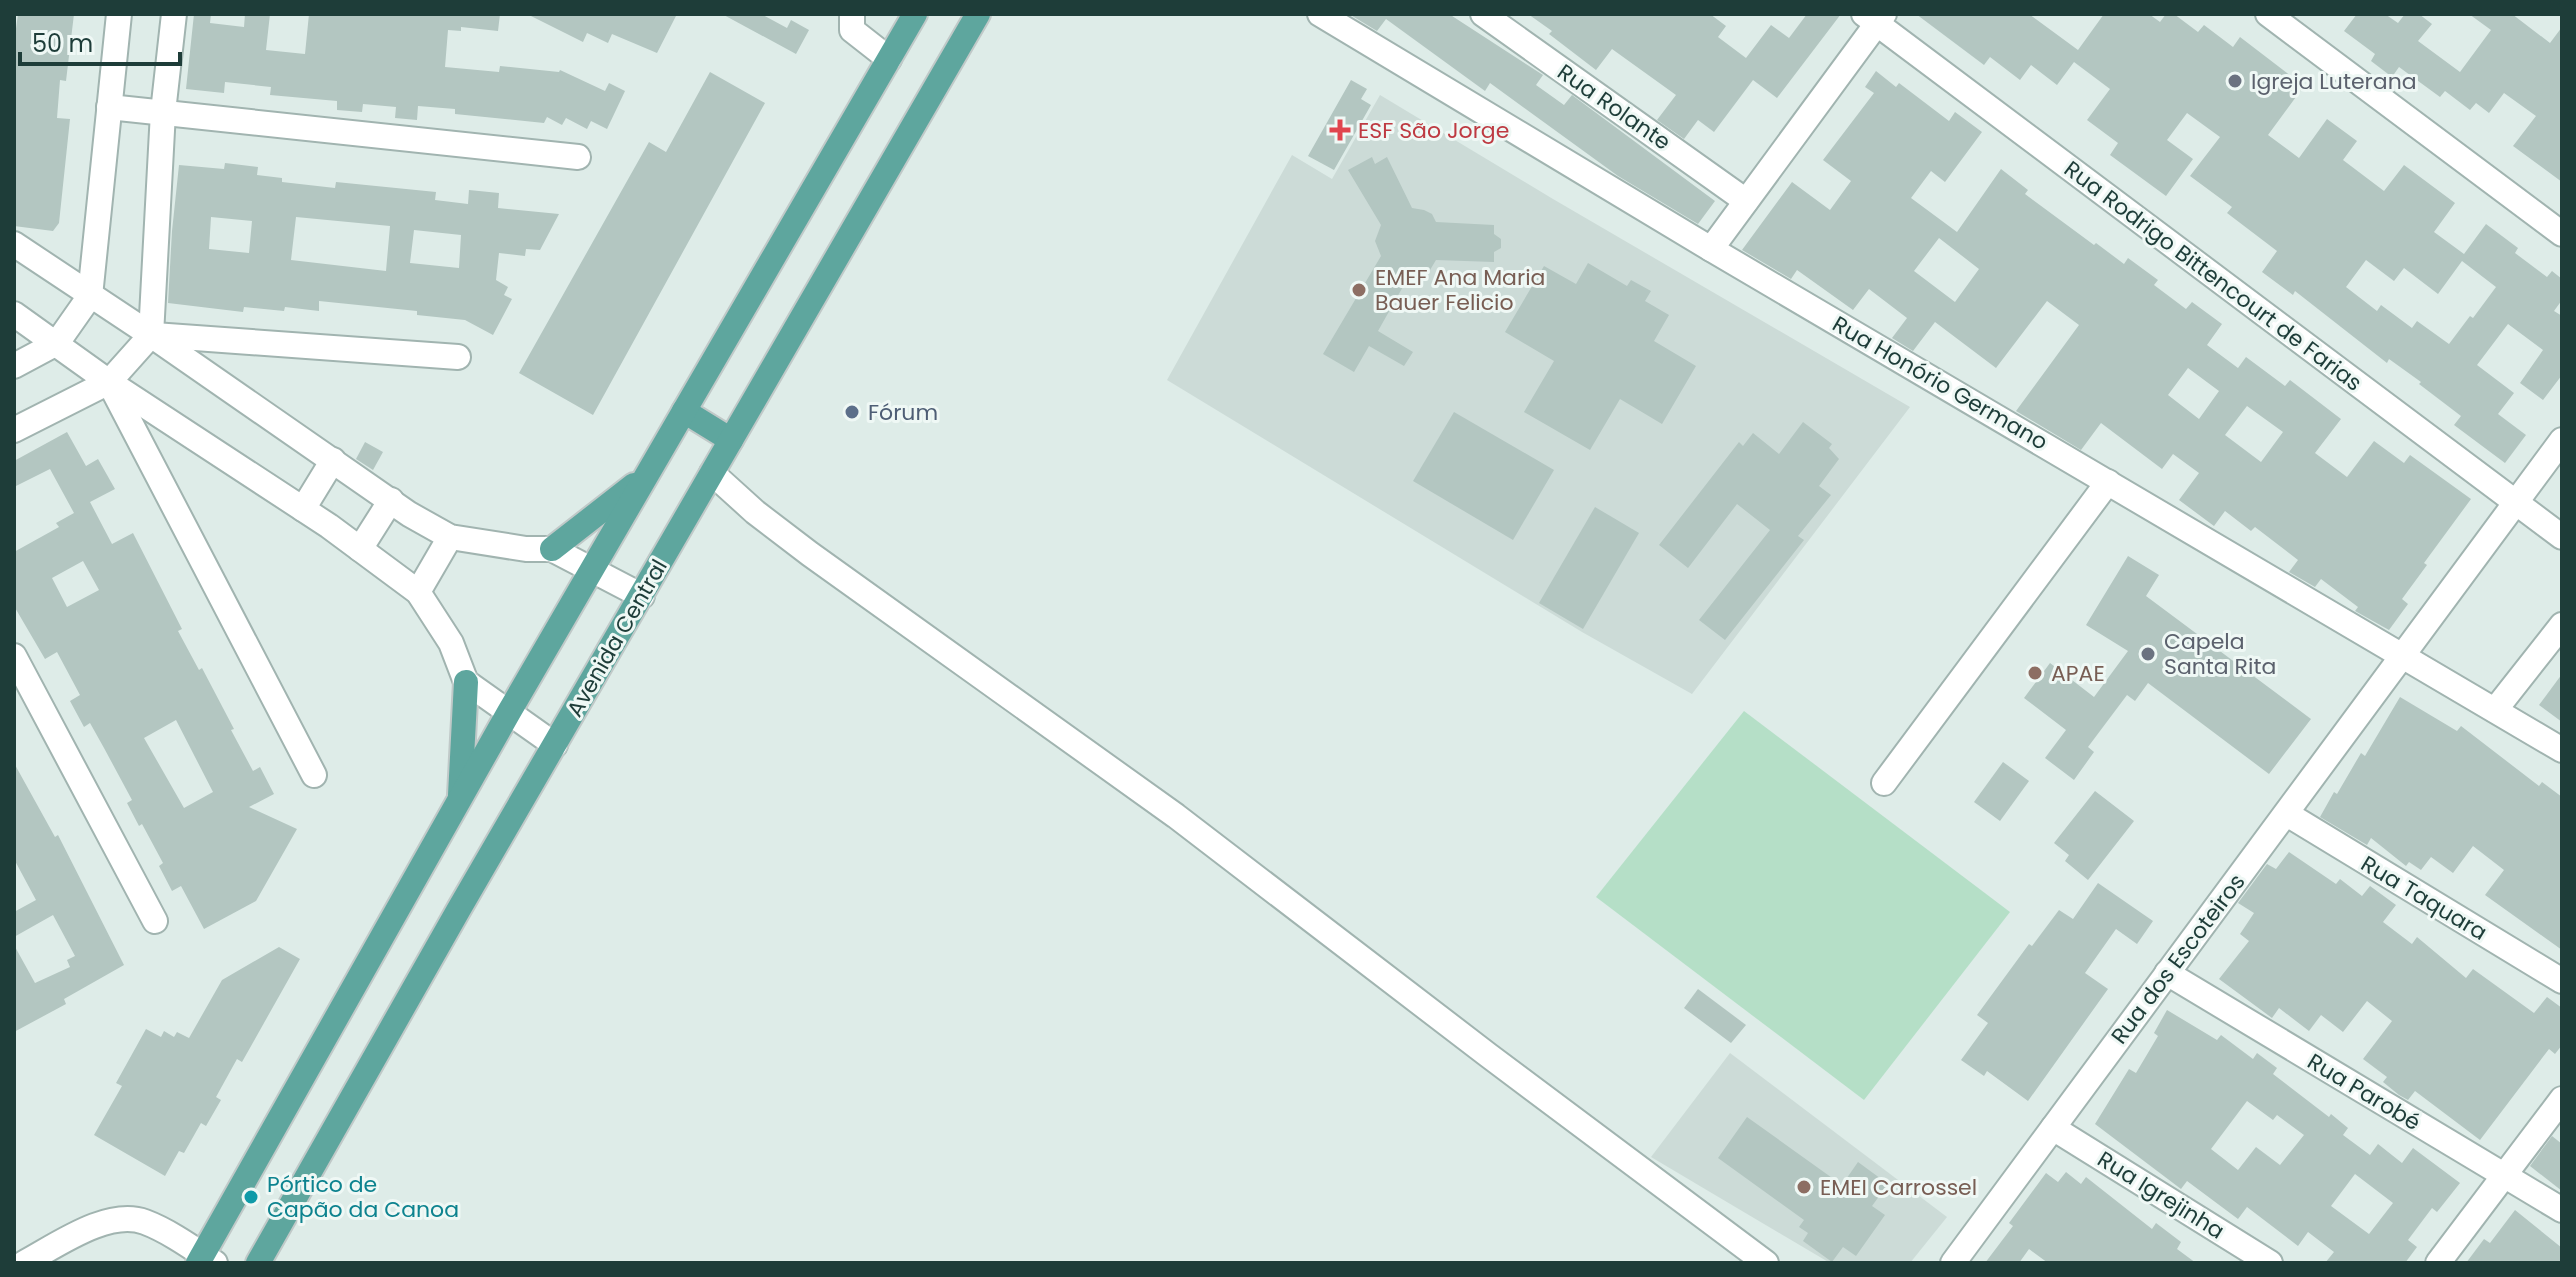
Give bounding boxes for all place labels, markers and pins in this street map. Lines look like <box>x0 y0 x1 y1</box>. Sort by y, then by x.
place label: Igreja Luterana <box>2251 66 2417 97</box>
marker: Igreja Luterana <box>2226 72 2244 90</box>
place label: ESF São Jorge <box>1358 115 1509 146</box>
marker: ESF São Jorge <box>1329 119 1351 141</box>
place label: EMEF Ana Maria Bauer Felicio <box>1375 262 1545 318</box>
marker: EMEF Ana Maria Bauer Felicio <box>1350 281 1368 299</box>
place label: Fórum <box>868 397 938 428</box>
marker: Fórum <box>843 403 861 421</box>
place label: Capela Santa Rita <box>2164 626 2276 682</box>
marker: Capela Santa Rita <box>2139 645 2157 663</box>
place label: APAE <box>2051 658 2105 689</box>
marker: APAE <box>2026 664 2044 682</box>
place label: Pórtico de Capão da Canoa <box>267 1169 459 1225</box>
place label: EMEI Carrossel <box>1820 1172 1977 1203</box>
marker: EMEI Carrossel <box>1795 1178 1813 1196</box>
marker: Pórtico de Capão da Canoa <box>242 1188 260 1206</box>

